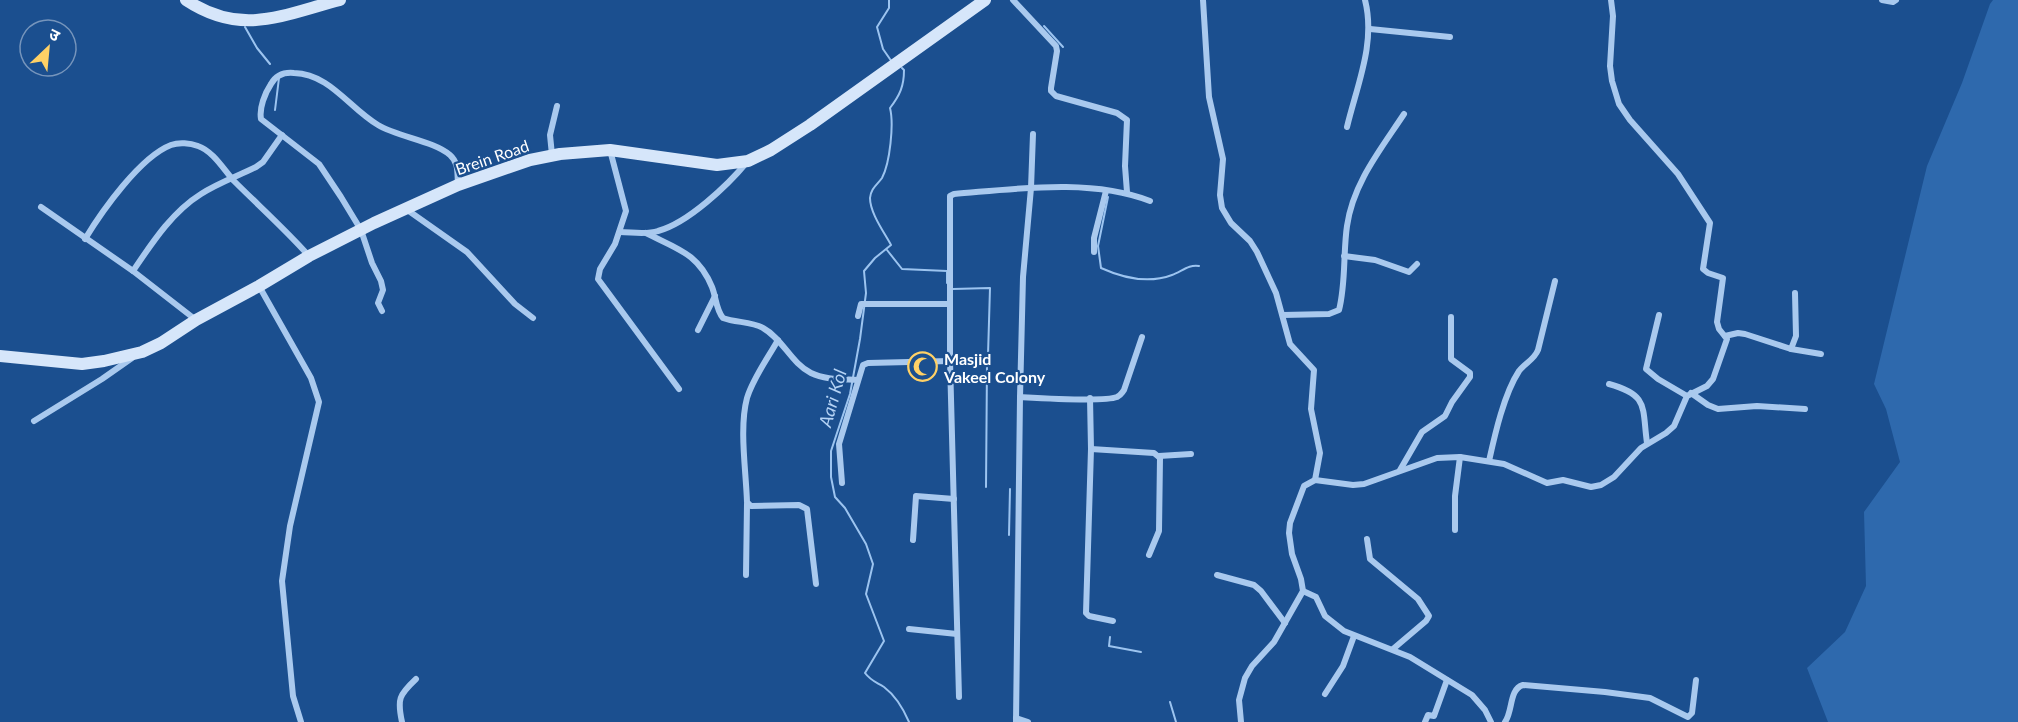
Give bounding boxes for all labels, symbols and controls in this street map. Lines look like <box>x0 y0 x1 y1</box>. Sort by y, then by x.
north arrow <box>18 18 78 78</box>
text: उ <box>46 23 64 45</box>
street label: Brein Road <box>453 136 531 178</box>
place label: Masjid Vakeel Colony <box>943 349 1046 386</box>
mosque icon: Masjid Vakeel Colony <box>907 351 939 383</box>
water label: Aari Kol <box>813 367 851 430</box>

